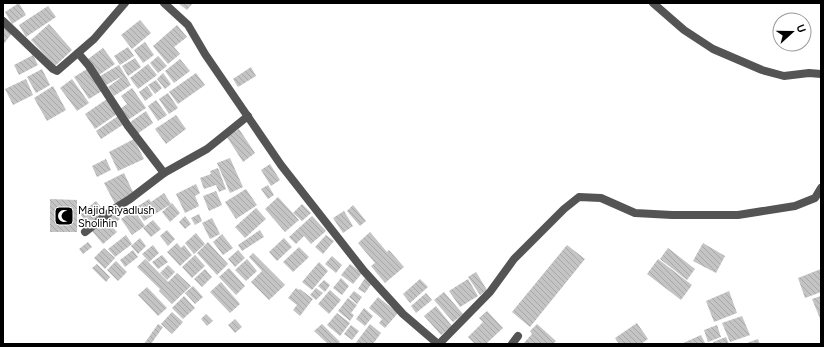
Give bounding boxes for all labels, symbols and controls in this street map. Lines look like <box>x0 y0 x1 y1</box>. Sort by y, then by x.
north arrow <box>772 12 812 52</box>
text: U <box>793 23 808 35</box>
place label: Majid Riyadlush Sholihin <box>78 204 155 230</box>
mosque icon: Majid Riyadlush Sholihin <box>53 205 75 227</box>

